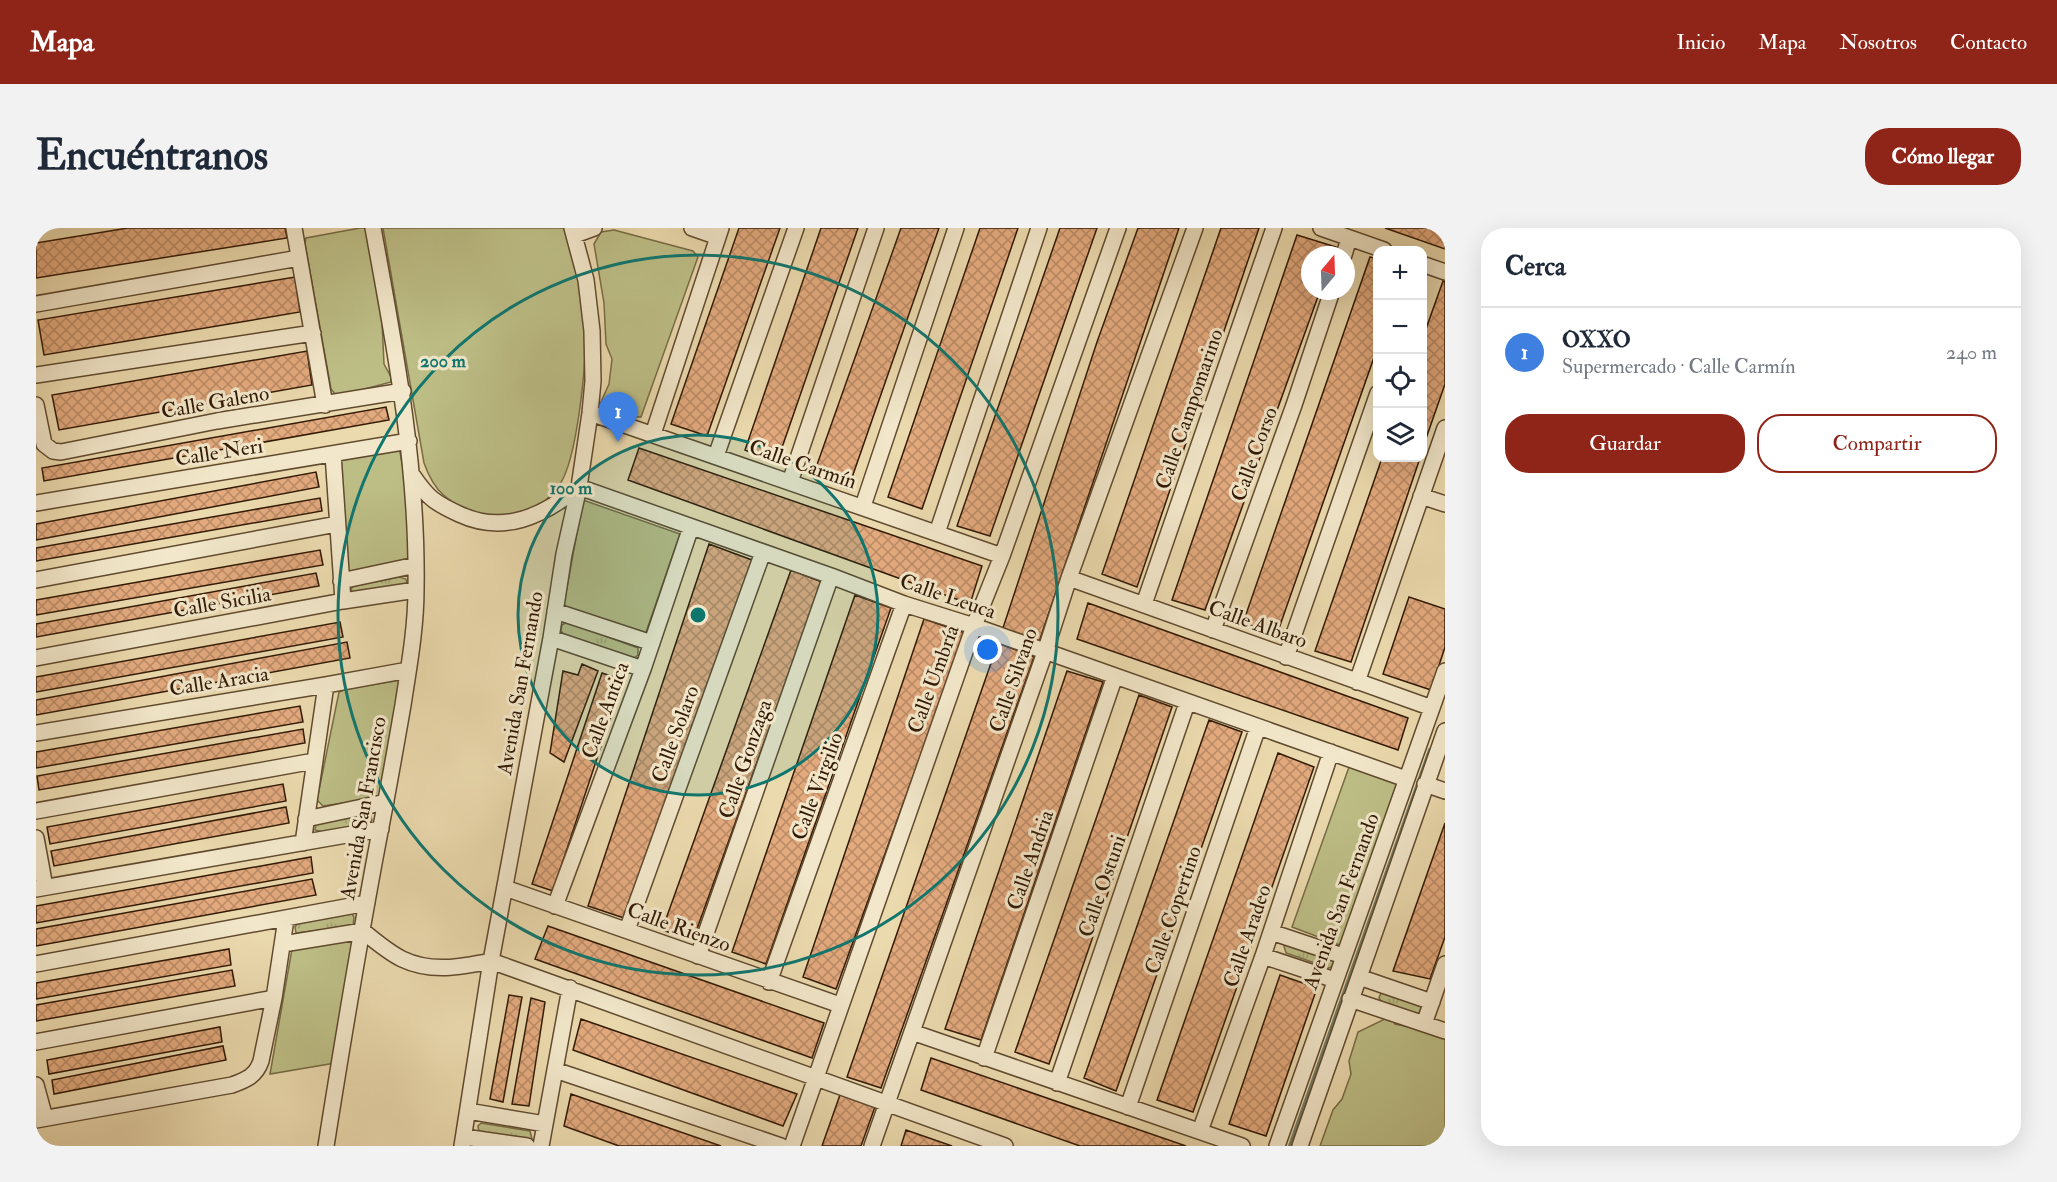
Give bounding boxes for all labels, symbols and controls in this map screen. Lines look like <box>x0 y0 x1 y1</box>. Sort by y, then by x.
text: Mapa <box>30 25 94 60</box>
text: Inicio <box>1676 29 1725 56</box>
text: Mapa <box>1758 29 1806 56</box>
text: Nosotros <box>1839 29 1917 56</box>
text: Contacto <box>1950 29 2027 56</box>
button: Cómo llegar <box>1865 128 2021 185</box>
text: Encuéntranos <box>36 130 268 182</box>
north arrow <box>1301 246 1355 300</box>
map controls <box>1373 246 1427 462</box>
button: + <box>1373 246 1427 300</box>
text: Cerca <box>1505 251 1566 283</box>
button: − <box>1373 300 1427 354</box>
street label: Calle Campomarino <box>1149 325 1230 493</box>
text: OXXO <box>1562 326 1631 354</box>
text: 1 <box>1521 340 1528 365</box>
text: 240 m <box>1946 340 1997 365</box>
text: 200 m <box>420 350 467 373</box>
button: locate <box>1373 354 1427 408</box>
text: Supermercado · Calle Carmín <box>1562 354 1796 379</box>
street label: Calle Galeno <box>159 380 271 425</box>
pin: 1 <box>598 392 638 442</box>
street label: Calle Corso <box>1225 403 1284 505</box>
button: layers <box>1373 408 1427 462</box>
button: Guardar <box>1505 414 1745 473</box>
button: Compartir <box>1757 414 1997 473</box>
street label: Calle Neri <box>173 432 265 473</box>
street label: Calle Carmín <box>745 433 860 496</box>
text: 100 m <box>550 477 593 500</box>
street label: Calle Leuca <box>896 567 1000 626</box>
street label: Calle Sicilia <box>171 581 273 624</box>
street label: Avenida San Fernando <box>491 589 550 778</box>
street label: Calle Albaro <box>1205 594 1311 655</box>
centre of rings <box>688 605 708 625</box>
street label: Calle Umbría <box>901 621 966 737</box>
street label: Calle Silvano <box>983 624 1044 736</box>
your location <box>973 635 1002 664</box>
street label: Calle Antica <box>575 658 636 762</box>
street label: Calle Aracia <box>167 660 271 703</box>
street label: Calle Solaro <box>645 682 705 786</box>
street label: Calle Gonzaga <box>712 696 779 822</box>
street label: Avenida San Francisco <box>334 714 393 903</box>
street label: Calle Virgilio <box>785 729 849 844</box>
street label: Calle Andria <box>1001 806 1060 914</box>
street label: Avenida San Fernando <box>1297 809 1386 994</box>
street label: Calle Ostuni <box>1072 831 1133 941</box>
street label: Calle Copertino <box>1139 843 1208 978</box>
street label: Calle Aradeo <box>1217 881 1278 991</box>
street label: Calle Rienzo <box>623 896 734 959</box>

